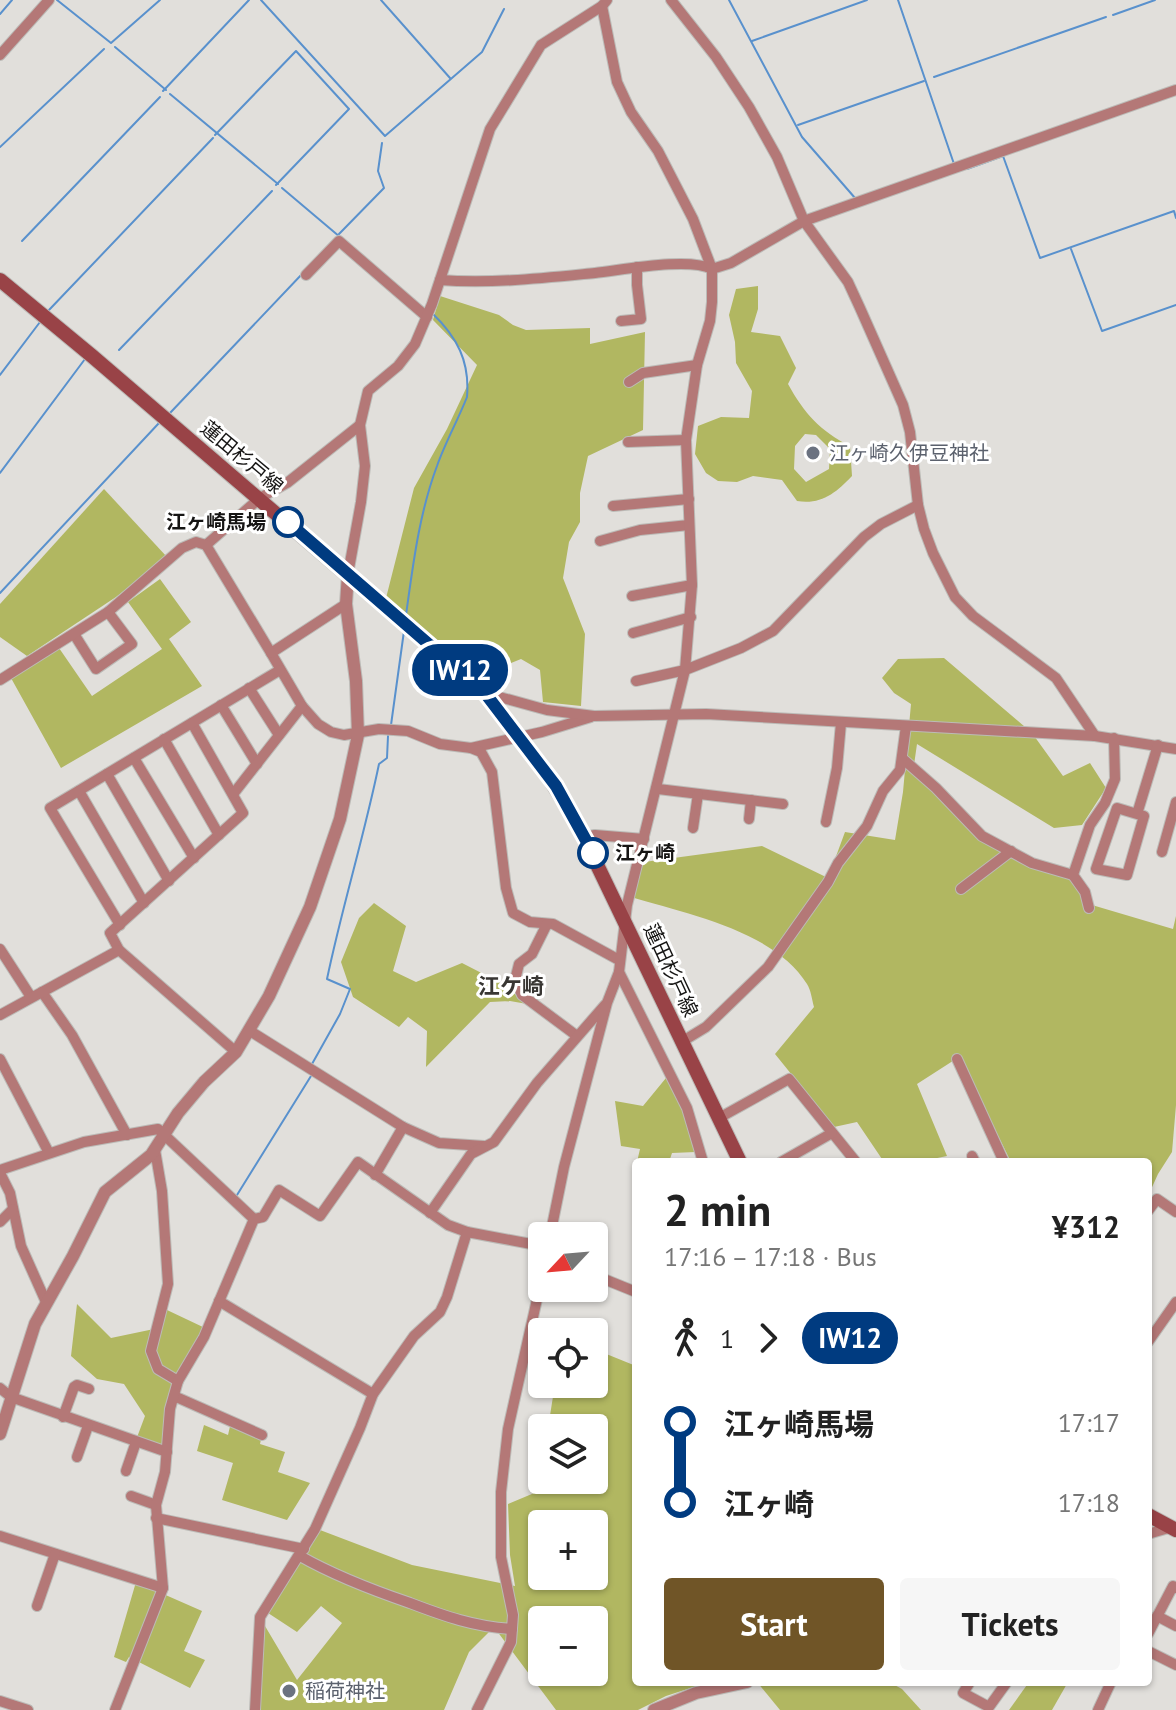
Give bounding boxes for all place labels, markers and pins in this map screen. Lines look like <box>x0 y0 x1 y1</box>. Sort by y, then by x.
place label: 江ヶ崎久伊豆神社 <box>829 440 989 466</box>
marker: 江ヶ崎久伊豆神社 <box>804 444 822 462</box>
marker: 江ヶ崎馬場 <box>273 507 303 537</box>
place label: 江ヶ崎馬場 <box>166 509 266 535</box>
marker: 江ヶ崎 <box>578 838 608 868</box>
place label: 江ヶ崎 <box>615 840 675 866</box>
place label: 稲荷神社 <box>305 1678 385 1704</box>
marker: 稲荷神社 <box>280 1682 298 1700</box>

